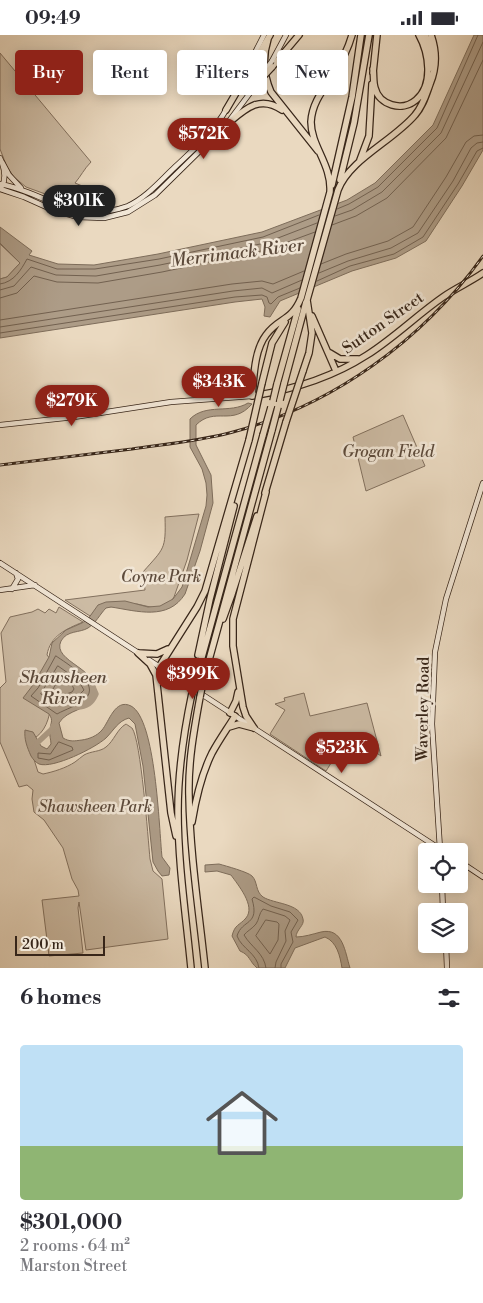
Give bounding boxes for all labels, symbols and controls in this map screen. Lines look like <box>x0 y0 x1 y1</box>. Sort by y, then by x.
text: 09:49 <box>25 6 81 30</box>
chip: Buy <box>15 50 83 95</box>
chip: Rent <box>93 50 167 95</box>
chip: Filters <box>177 50 267 95</box>
chip: New <box>277 50 348 95</box>
pin: $572K <box>169 117 239 160</box>
text: $572K <box>178 124 230 144</box>
pin: $301K <box>44 185 114 227</box>
text: $301K <box>54 191 104 211</box>
water label: Merrimack River <box>169 233 306 273</box>
street label: Sutton Street <box>338 287 428 358</box>
pin: $343K <box>184 365 254 408</box>
text: $343K <box>193 372 245 392</box>
pin: $279K <box>37 385 107 427</box>
text: $279K <box>46 391 98 411</box>
park label: Grogan Field <box>342 442 435 462</box>
park label: Coyne Park <box>121 567 201 587</box>
street label: Waverley Road <box>412 656 434 763</box>
pin: $399K <box>158 657 228 700</box>
text: $399K <box>167 664 219 684</box>
water label: Shawsheen River <box>19 666 108 710</box>
pin: $523K <box>307 731 377 774</box>
text: $523K <box>316 738 368 758</box>
park label: Shawsheen Park <box>38 797 152 817</box>
map controls <box>418 843 468 953</box>
button: locate <box>418 843 468 893</box>
button: layers <box>418 903 468 953</box>
scale bar <box>15 933 105 956</box>
text: 200 m <box>22 936 64 954</box>
icon: filters <box>435 984 463 1012</box>
text: 6 homes <box>20 985 101 1011</box>
icon: home <box>197 1078 287 1168</box>
text: $301,000 <box>20 1210 122 1236</box>
text: 2 rooms · 64 m² <box>20 1236 130 1256</box>
text: Marston Street <box>20 1256 127 1276</box>

